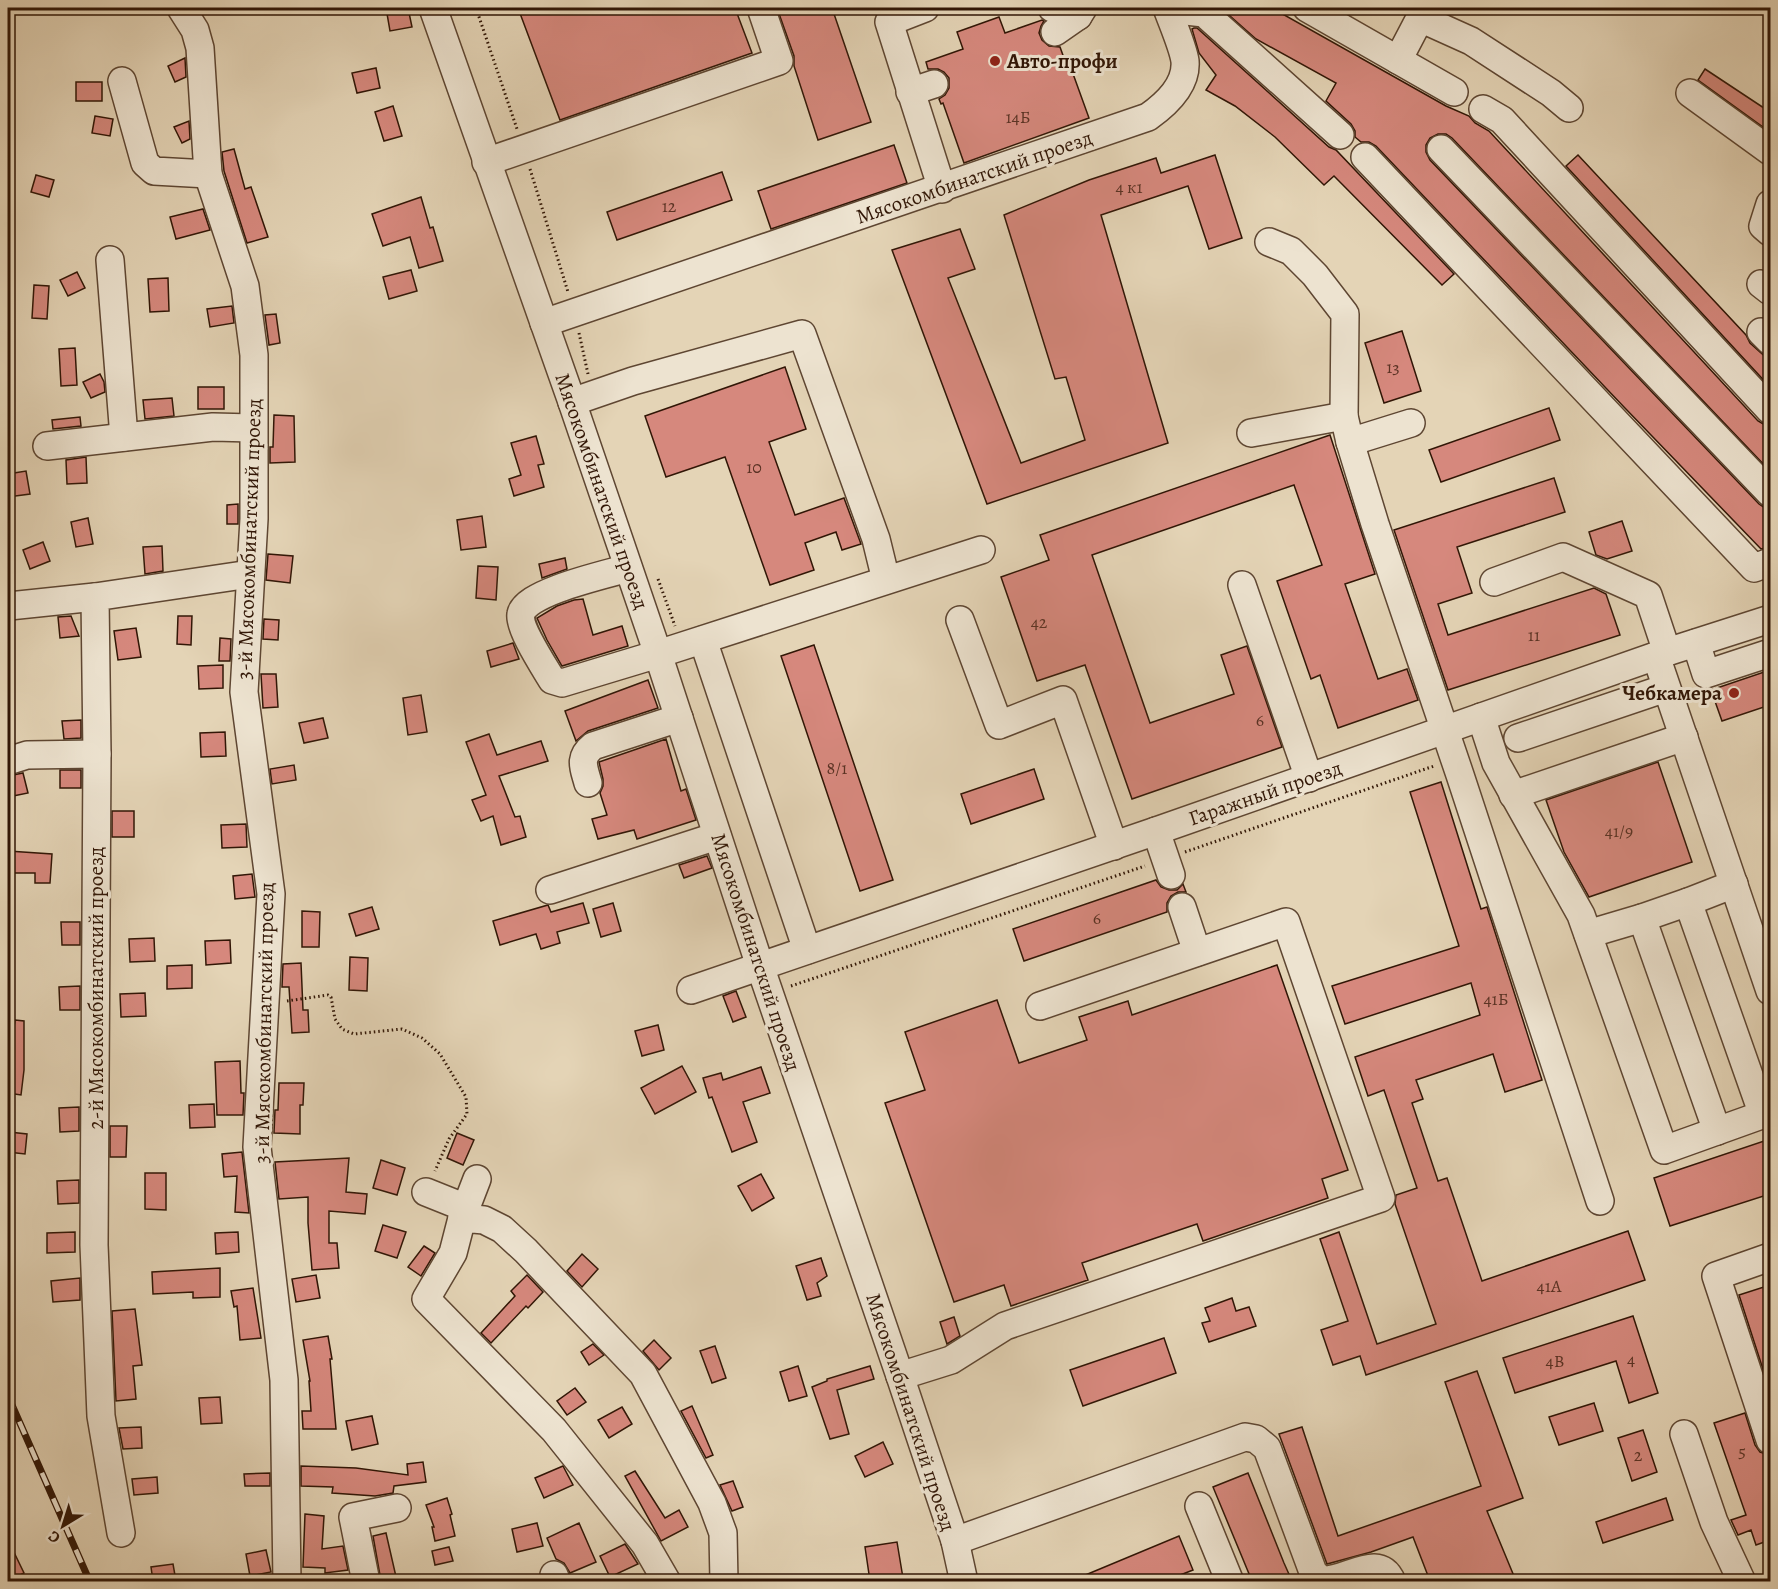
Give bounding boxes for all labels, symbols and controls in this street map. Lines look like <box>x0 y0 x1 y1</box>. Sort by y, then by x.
place label: Авто-профи <box>1006 47 1118 75</box>
marker: Авто-профи <box>988 54 1002 68</box>
house number: 14Б <box>1005 105 1031 129</box>
street label: Мясокомбинатский проезд <box>852 123 1096 231</box>
house number: 4 к1 <box>1115 175 1143 199</box>
house number: 12 <box>662 194 677 218</box>
house number: 13 <box>1386 355 1400 379</box>
street label: Мясокомбинатский проезд <box>548 369 656 613</box>
street label: 3-й Мясокомбинатский проезд <box>230 398 268 680</box>
house number: 10 <box>746 455 762 479</box>
house number: 42 <box>1031 610 1048 634</box>
house number: 11 <box>1528 623 1540 647</box>
place label: Чебкамера <box>1622 679 1722 707</box>
marker: Чебкамера <box>1727 686 1741 700</box>
house number: 6 <box>1256 708 1264 732</box>
street label: Гаражный проезд <box>1185 754 1345 832</box>
house number: 8/1 <box>827 756 847 780</box>
house number: 41/9 <box>1605 819 1633 843</box>
street label: Мясокомбинатский проезд <box>704 830 808 1074</box>
street label: 2-й Мясокомбинатский проезд <box>82 847 110 1129</box>
street label: 3-й Мясокомбинатский проезд <box>248 882 280 1164</box>
house number: 6 <box>1093 906 1101 930</box>
house number: 41Б <box>1483 987 1509 1011</box>
house number: 41А <box>1537 1274 1562 1298</box>
street label: Мясокомбинатский проезд <box>859 1290 963 1534</box>
house number: 4 <box>1627 1347 1635 1371</box>
house number: 4В <box>1546 1349 1564 1373</box>
house number: 5 <box>1738 1439 1746 1463</box>
house number: 2 <box>1634 1443 1643 1467</box>
north arrow <box>33 1496 93 1556</box>
text: С <box>44 1525 65 1549</box>

